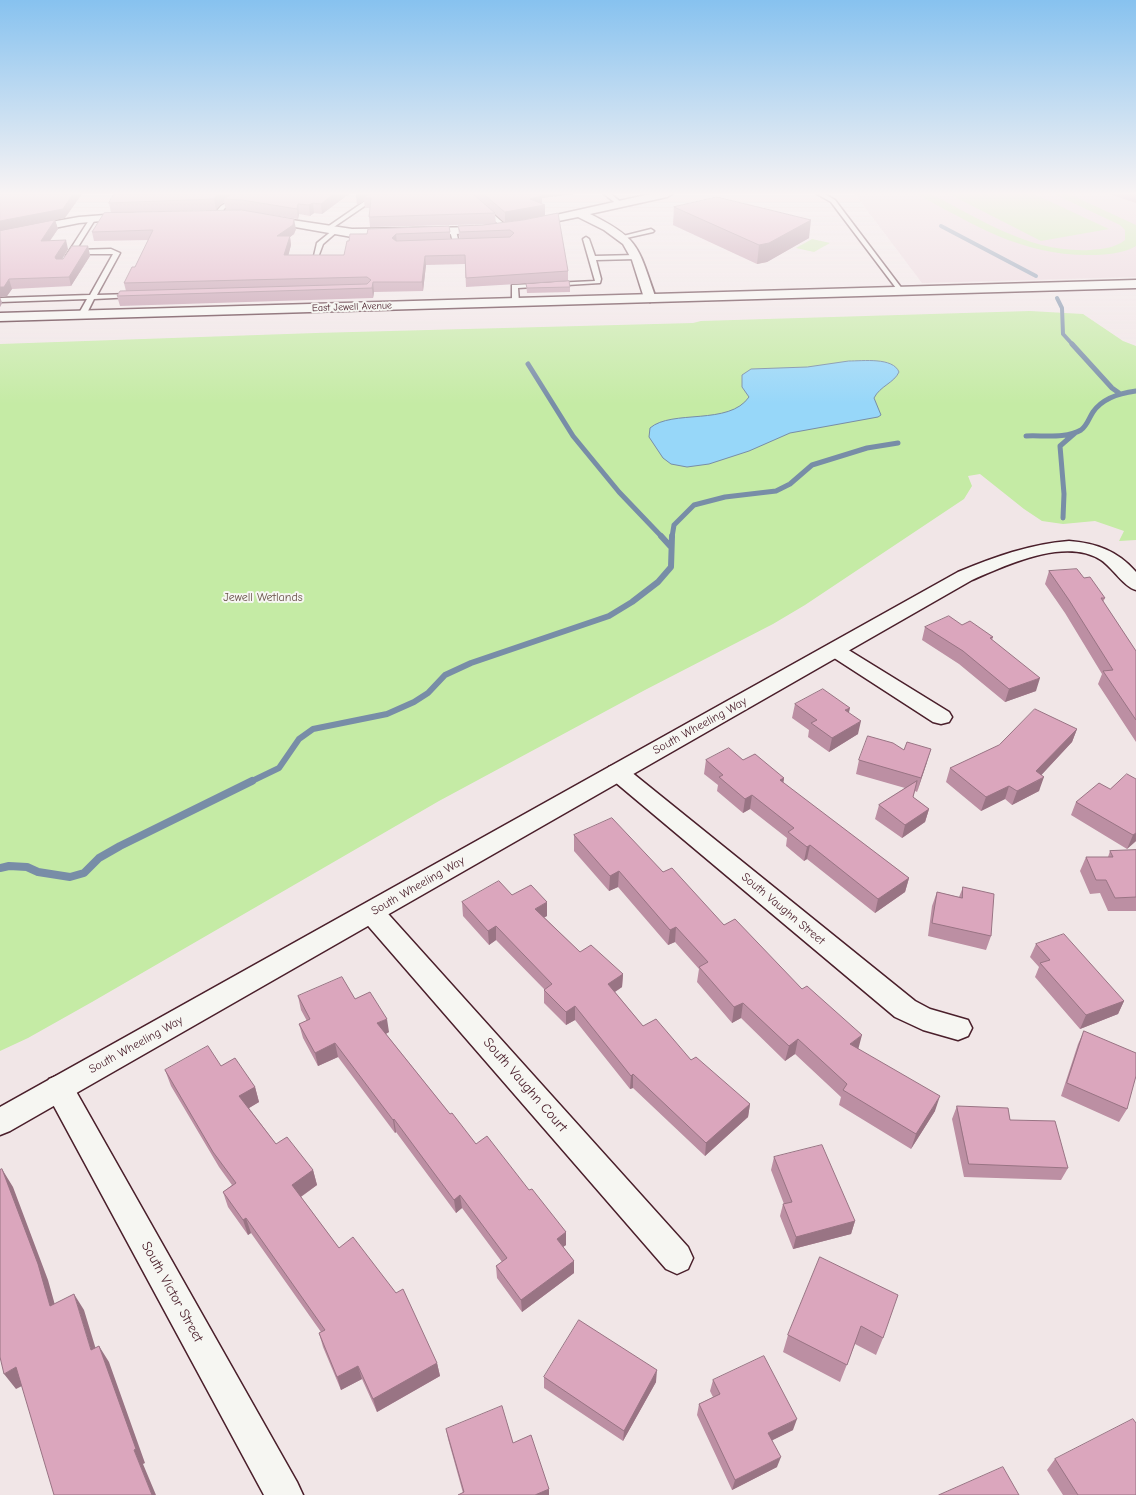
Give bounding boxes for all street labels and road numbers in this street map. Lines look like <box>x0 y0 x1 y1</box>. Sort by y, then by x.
street label: East Jewell Avenue <box>312 300 392 314</box>
street label: South Wheeling Way <box>650 694 750 758</box>
street label: South Wheeling Way <box>369 853 467 919</box>
street label: South Vaughn Street <box>738 870 828 948</box>
street label: South Wheeling Way <box>86 1013 186 1077</box>
street label: South Vaughn Court <box>479 1034 571 1136</box>
street label: South Victor Street <box>137 1239 207 1345</box>

